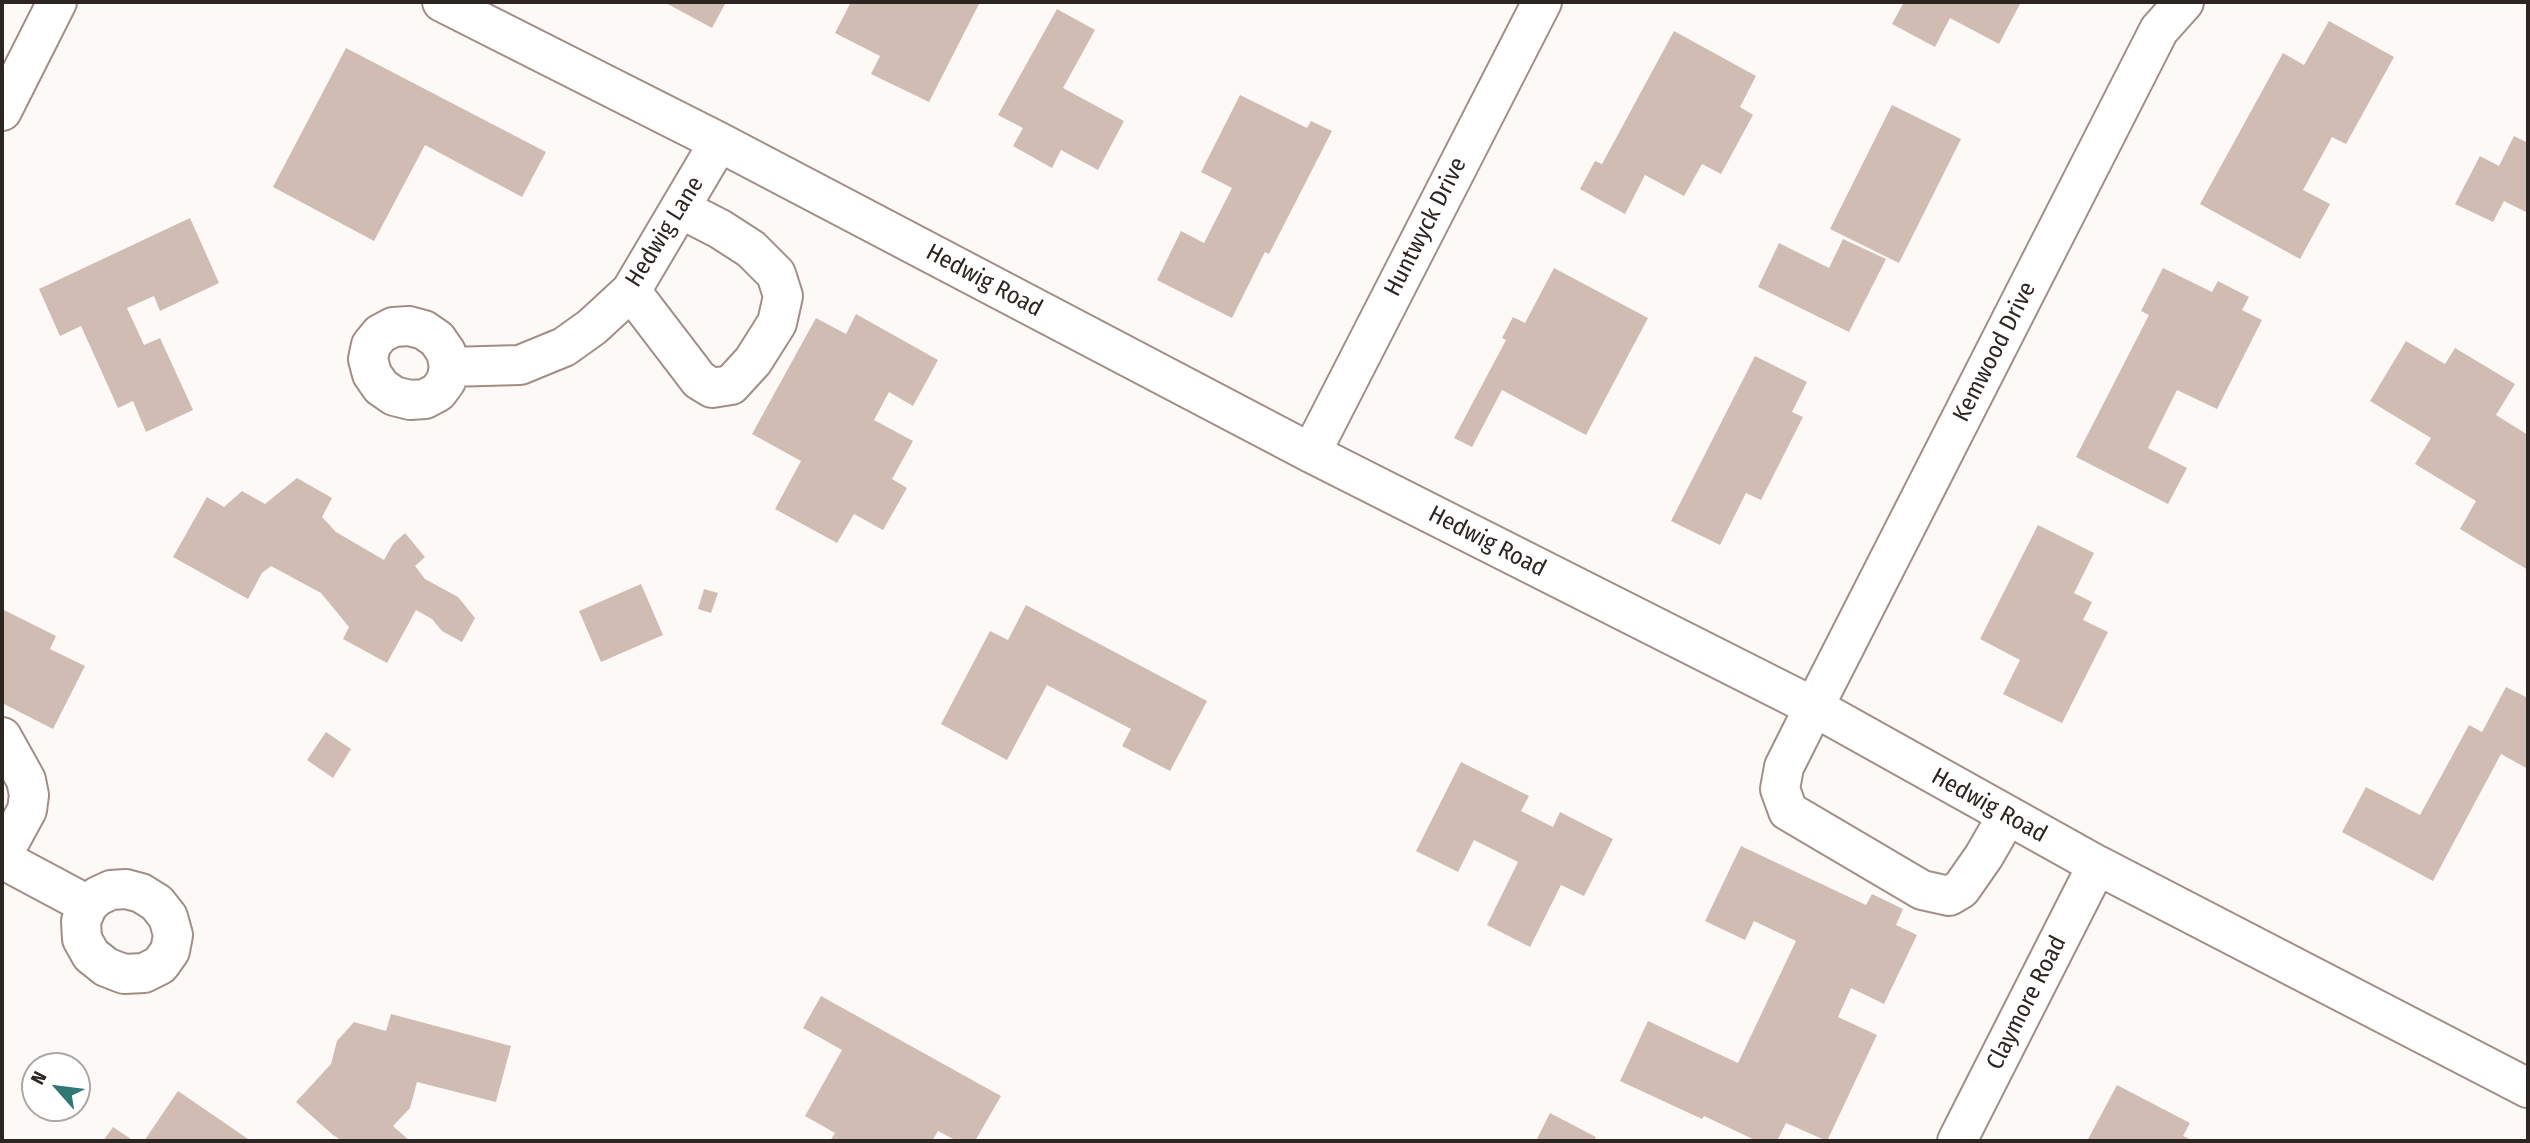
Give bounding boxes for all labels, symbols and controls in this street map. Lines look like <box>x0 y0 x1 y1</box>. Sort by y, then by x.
street label: Huntwyck Drive <box>1379 153 1473 301</box>
street label: Hedwig Lane <box>620 172 710 292</box>
street label: Hedwig Road <box>921 238 1047 324</box>
street label: Kemwood Drive <box>1947 277 2043 427</box>
street label: Hedwig Road <box>1424 500 1550 584</box>
street label: Hedwig Road <box>1926 762 2052 850</box>
street label: Claymore Road <box>1981 931 2073 1075</box>
north arrow <box>21 1052 91 1122</box>
text: N <box>26 1067 52 1088</box>

